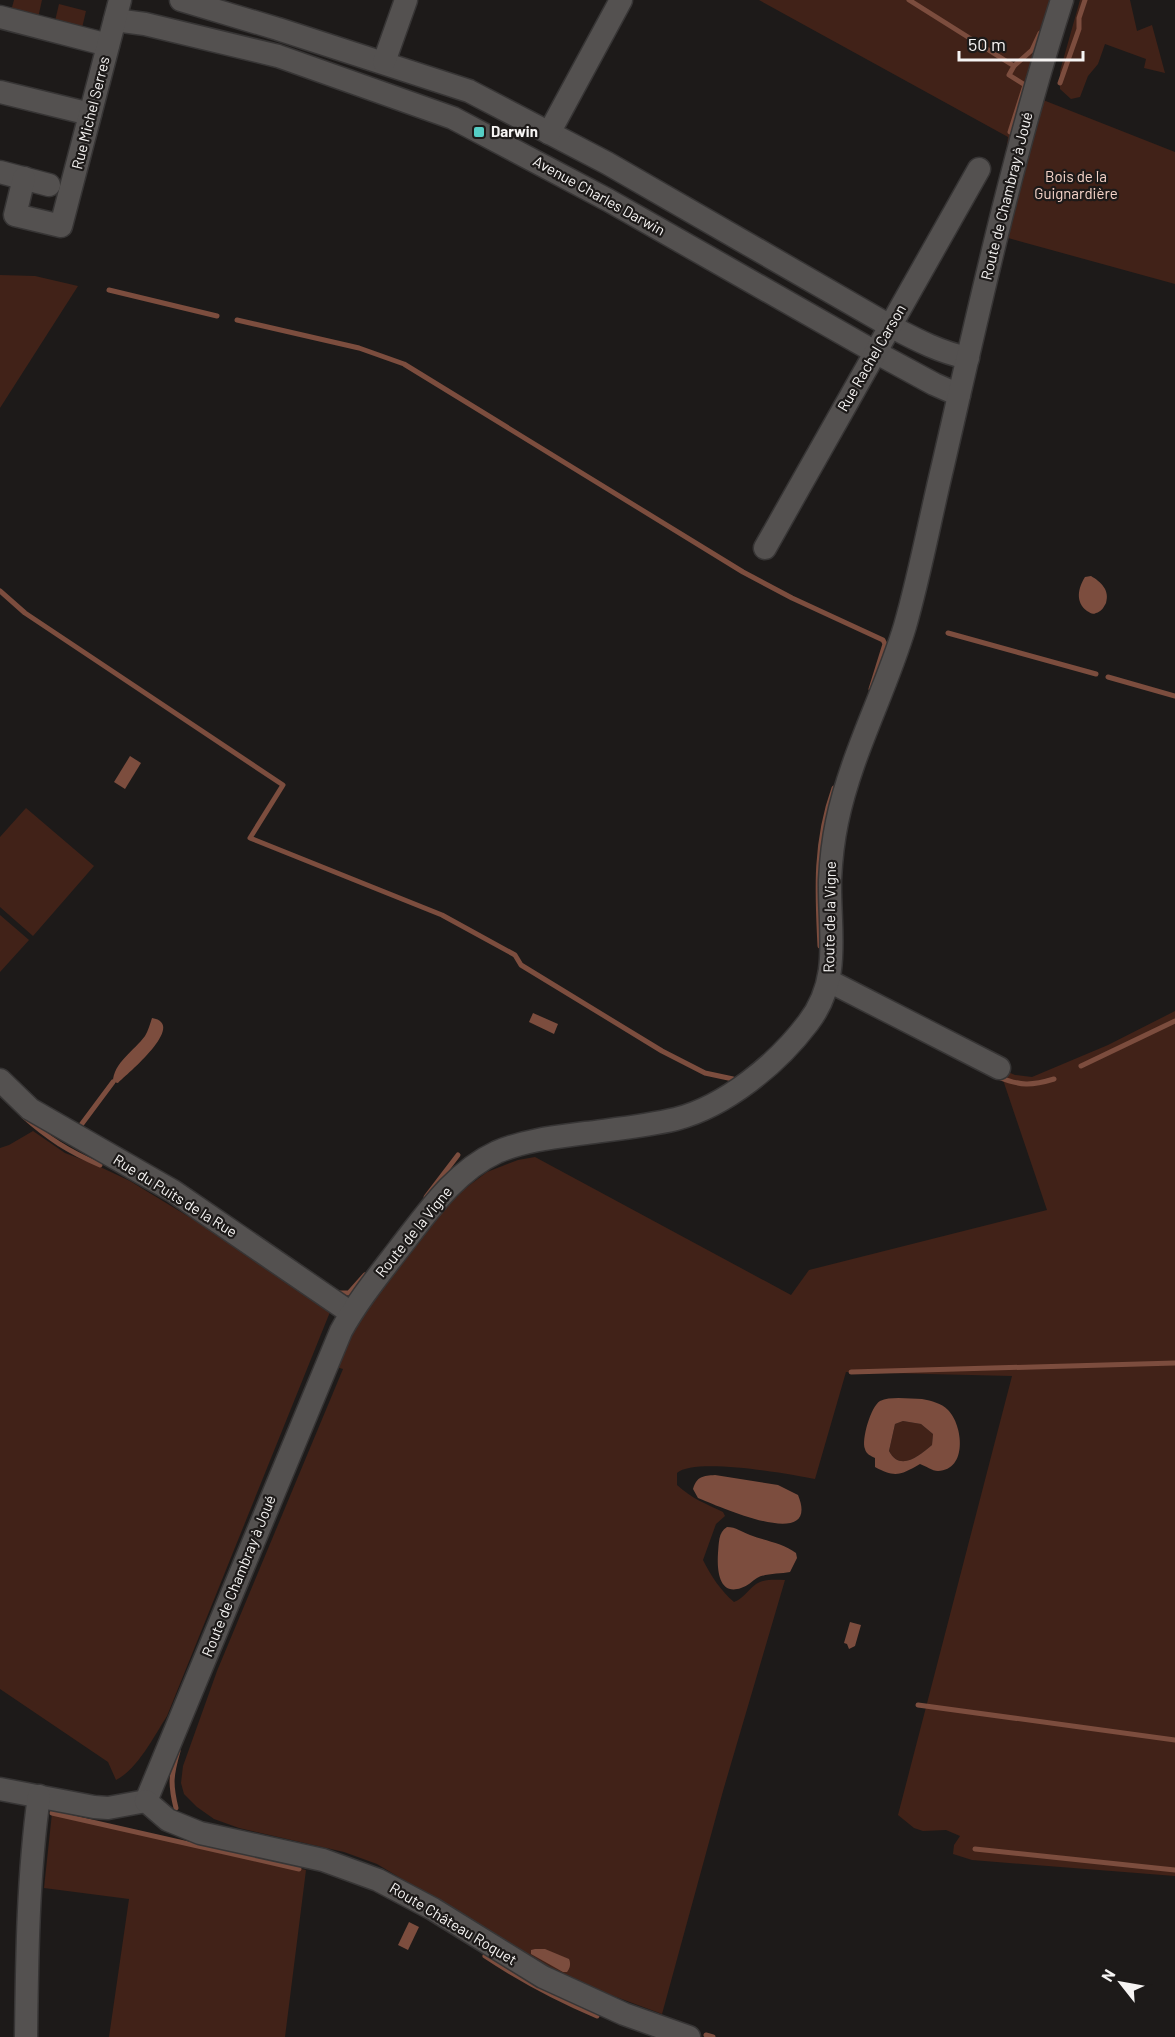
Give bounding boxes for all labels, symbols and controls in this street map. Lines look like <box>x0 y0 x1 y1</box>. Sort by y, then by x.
scale bar <box>959 24 1084 62</box>
text: 50 m <box>968 33 1006 55</box>
street label: Rue Michel Serres <box>67 54 113 171</box>
street label: Route de Chambray à Joué <box>976 110 1036 282</box>
place label: Darwin <box>491 122 538 140</box>
marker: Darwin <box>472 125 486 139</box>
street label: Avenue Charles Darwin <box>530 151 669 239</box>
park label: Bois de la Guignardière <box>1034 167 1118 202</box>
street label: Rue Rachel Carson <box>833 301 909 414</box>
street label: Route de la Vigne <box>819 861 839 973</box>
street label: Rue du Puits de la Rue <box>110 1150 241 1241</box>
street label: Route de la Vigne <box>371 1182 455 1280</box>
street label: Route de Chambray à Joué <box>197 1492 279 1659</box>
street label: Route Château Roquet <box>387 1878 520 1968</box>
north arrow <box>1091 1953 1151 2013</box>
text: N <box>1097 1966 1119 1984</box>

